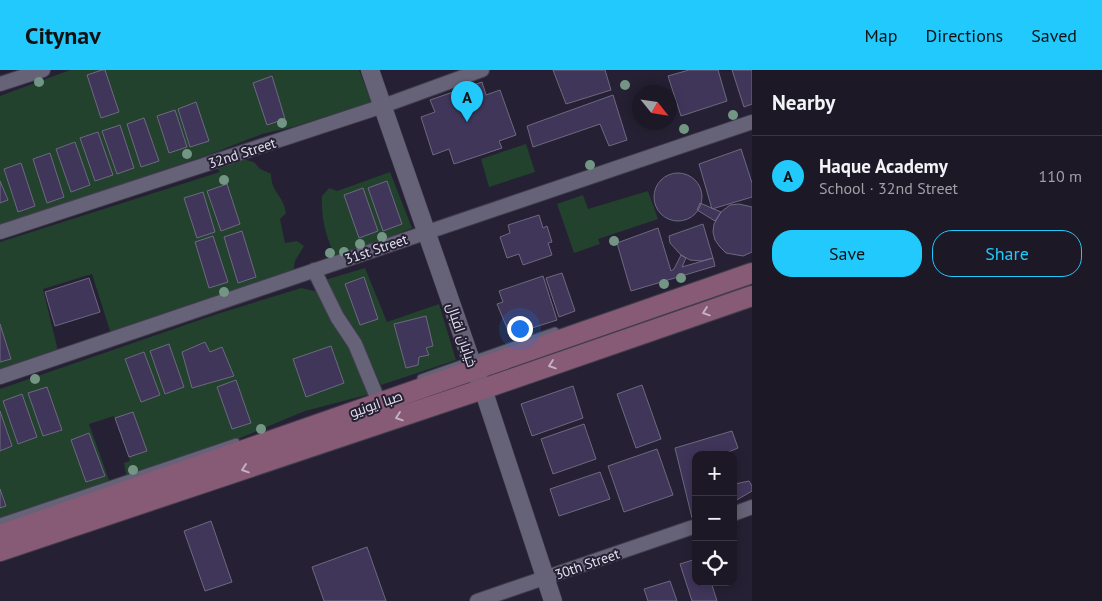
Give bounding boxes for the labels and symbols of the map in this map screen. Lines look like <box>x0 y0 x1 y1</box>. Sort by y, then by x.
pin: A <box>451 81 483 122</box>
north arrow <box>632 85 677 130</box>
street label: 32nd Street <box>206 134 278 172</box>
street label: 31st Street <box>342 230 410 268</box>
street label: خیابان اقبال <box>443 300 481 370</box>
one-way arrow <box>702 306 711 316</box>
your location <box>507 316 533 342</box>
one-way arrow <box>549 359 557 369</box>
street label: صبا ایونیو <box>347 387 405 421</box>
one-way arrow <box>395 412 403 422</box>
one-way arrow <box>241 463 249 473</box>
street label: 30th Street <box>552 544 622 583</box>

